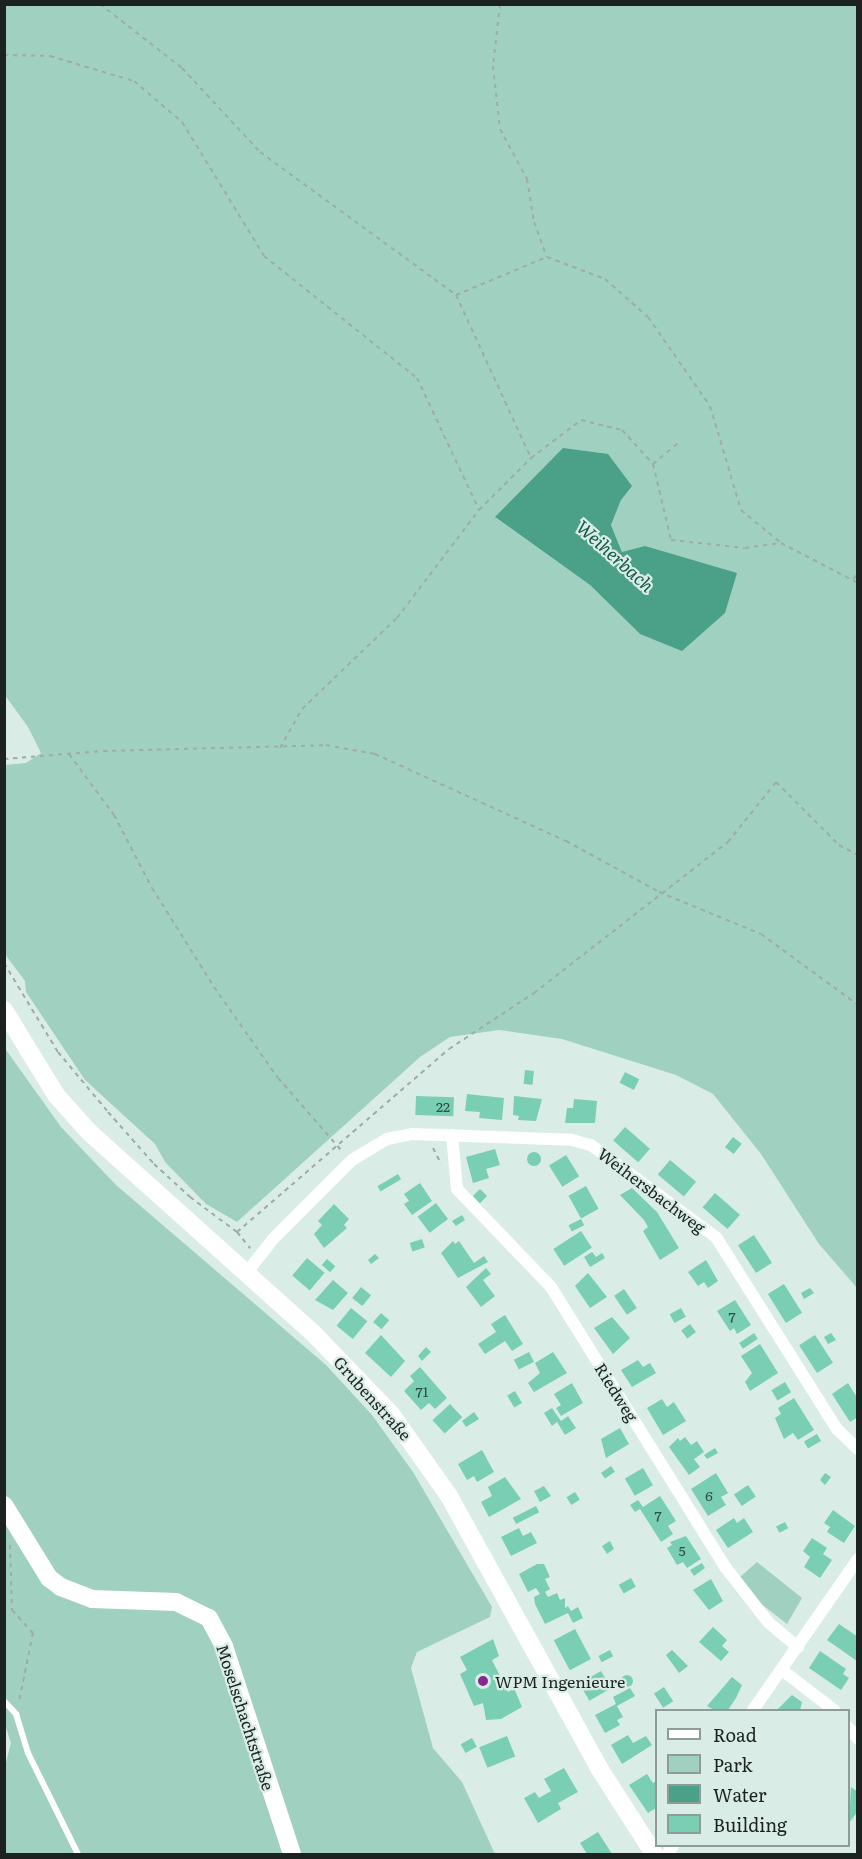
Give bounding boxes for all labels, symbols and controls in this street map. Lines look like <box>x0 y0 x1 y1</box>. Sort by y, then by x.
water label: Weiherbach <box>572 516 658 596</box>
house number: 22 <box>436 1098 450 1114</box>
street label: Weihersbachweg <box>594 1143 710 1237</box>
house number: 7 <box>728 1308 736 1324</box>
street label: Grubenstraße <box>330 1352 416 1444</box>
street label: Riedweg <box>591 1359 643 1425</box>
house number: 71 <box>416 1383 428 1399</box>
house number: 6 <box>705 1487 713 1503</box>
house number: 7 <box>654 1507 662 1523</box>
house number: 5 <box>678 1542 686 1558</box>
street label: Moselschachtstraße <box>213 1642 279 1792</box>
place label: WPM Ingenieure <box>495 1671 625 1691</box>
marker: WPM Ingenieure <box>476 1674 490 1688</box>
legend <box>655 1709 850 1847</box>
text: Road <box>713 1721 757 1748</box>
text: Park <box>713 1751 752 1778</box>
text: Water <box>713 1781 766 1808</box>
text: Building <box>713 1811 787 1838</box>

